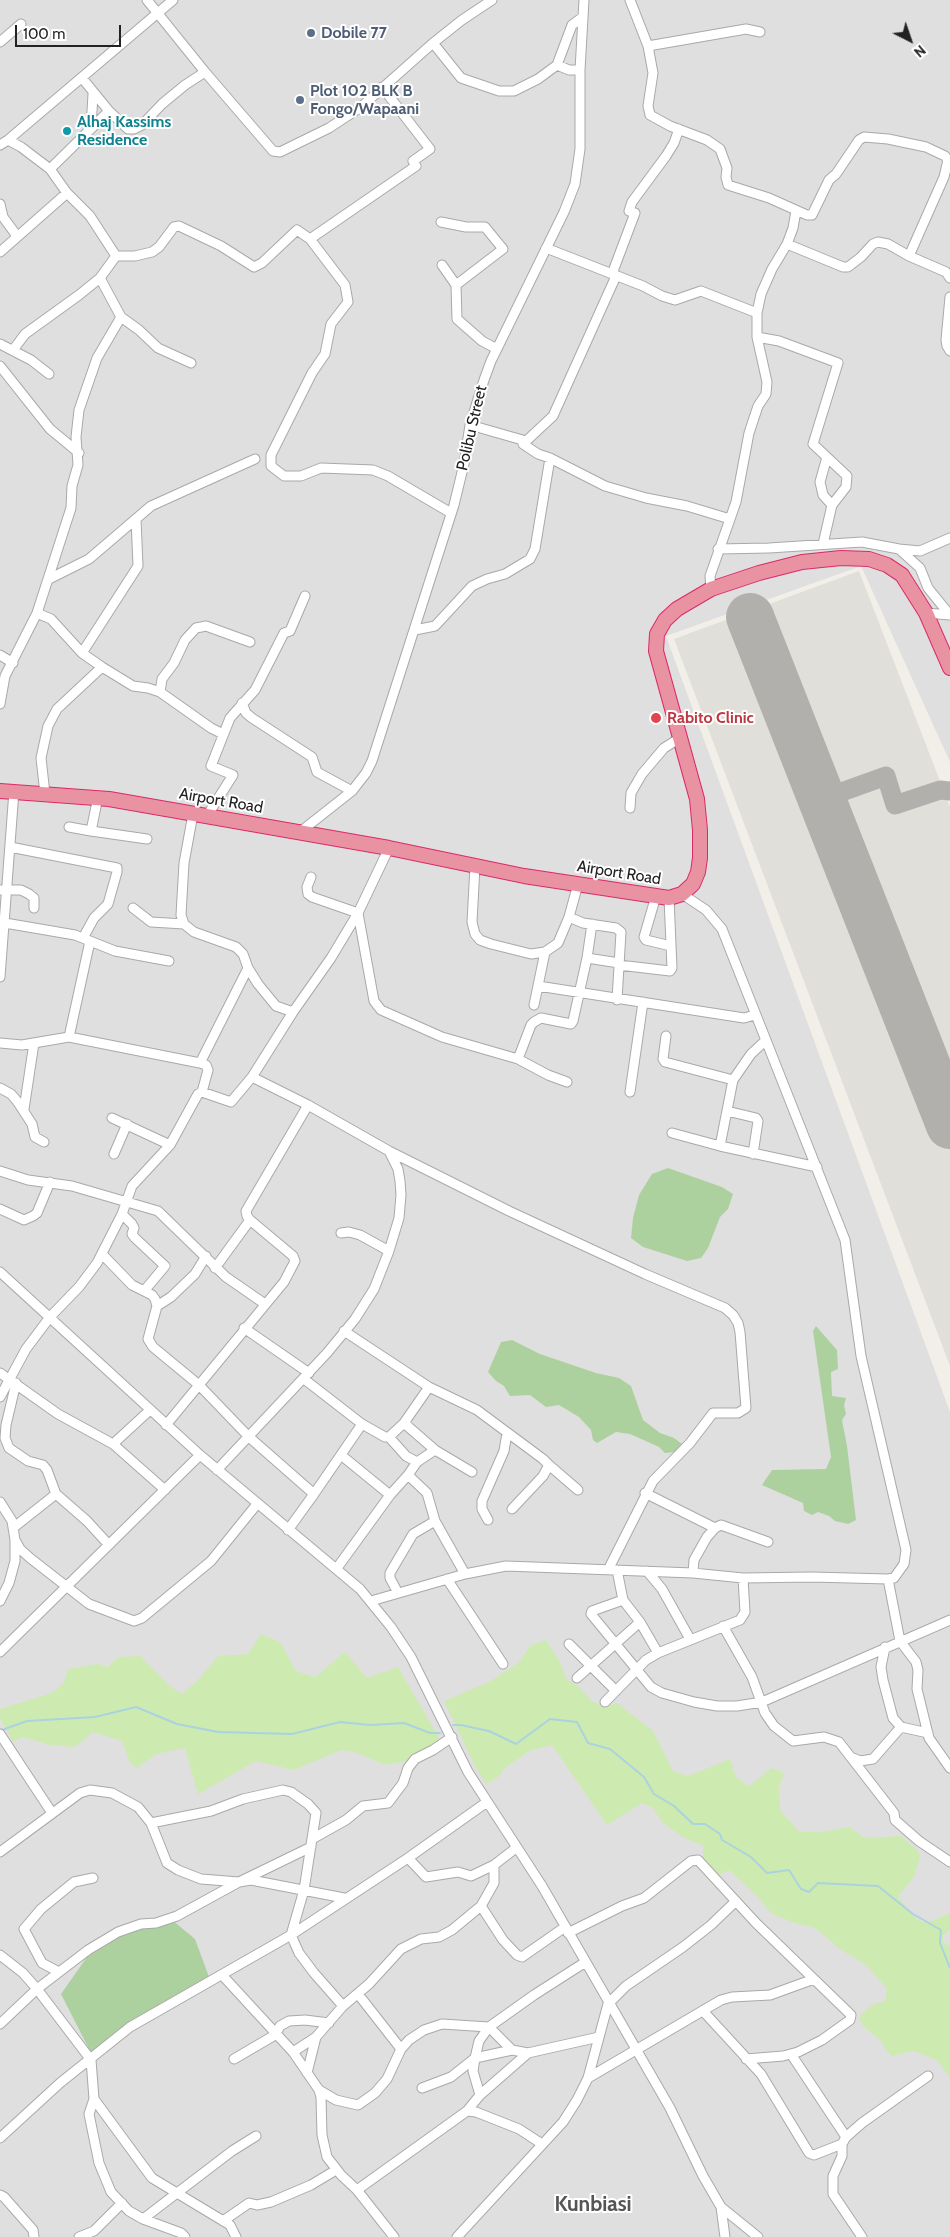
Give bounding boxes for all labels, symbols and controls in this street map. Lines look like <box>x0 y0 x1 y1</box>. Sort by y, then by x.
scale bar <box>18 15 124 47</box>
north arrow <box>885 15 935 65</box>
place label: Dobile 77 <box>321 23 387 43</box>
text: 100 m <box>23 25 65 43</box>
marker: Dobile 77 <box>305 27 317 39</box>
text: N <box>910 41 929 61</box>
place label: Plot 102 BLK B Fongo/Wapaani <box>310 81 419 119</box>
marker: Plot 102 BLK B Fongo/Wapaani <box>294 94 306 106</box>
place label: Alhaj Kassims Residence <box>77 112 171 150</box>
marker: Alhaj Kassims Residence <box>61 125 73 137</box>
street label: Polibu Street <box>453 384 491 472</box>
place label: Rabito Clinic <box>667 708 754 728</box>
marker: Rabito Clinic <box>649 711 663 725</box>
street label: Airport Road <box>178 784 264 818</box>
street label: Airport Road <box>576 857 662 889</box>
district label: Kunbiasi <box>554 2192 632 2218</box>

